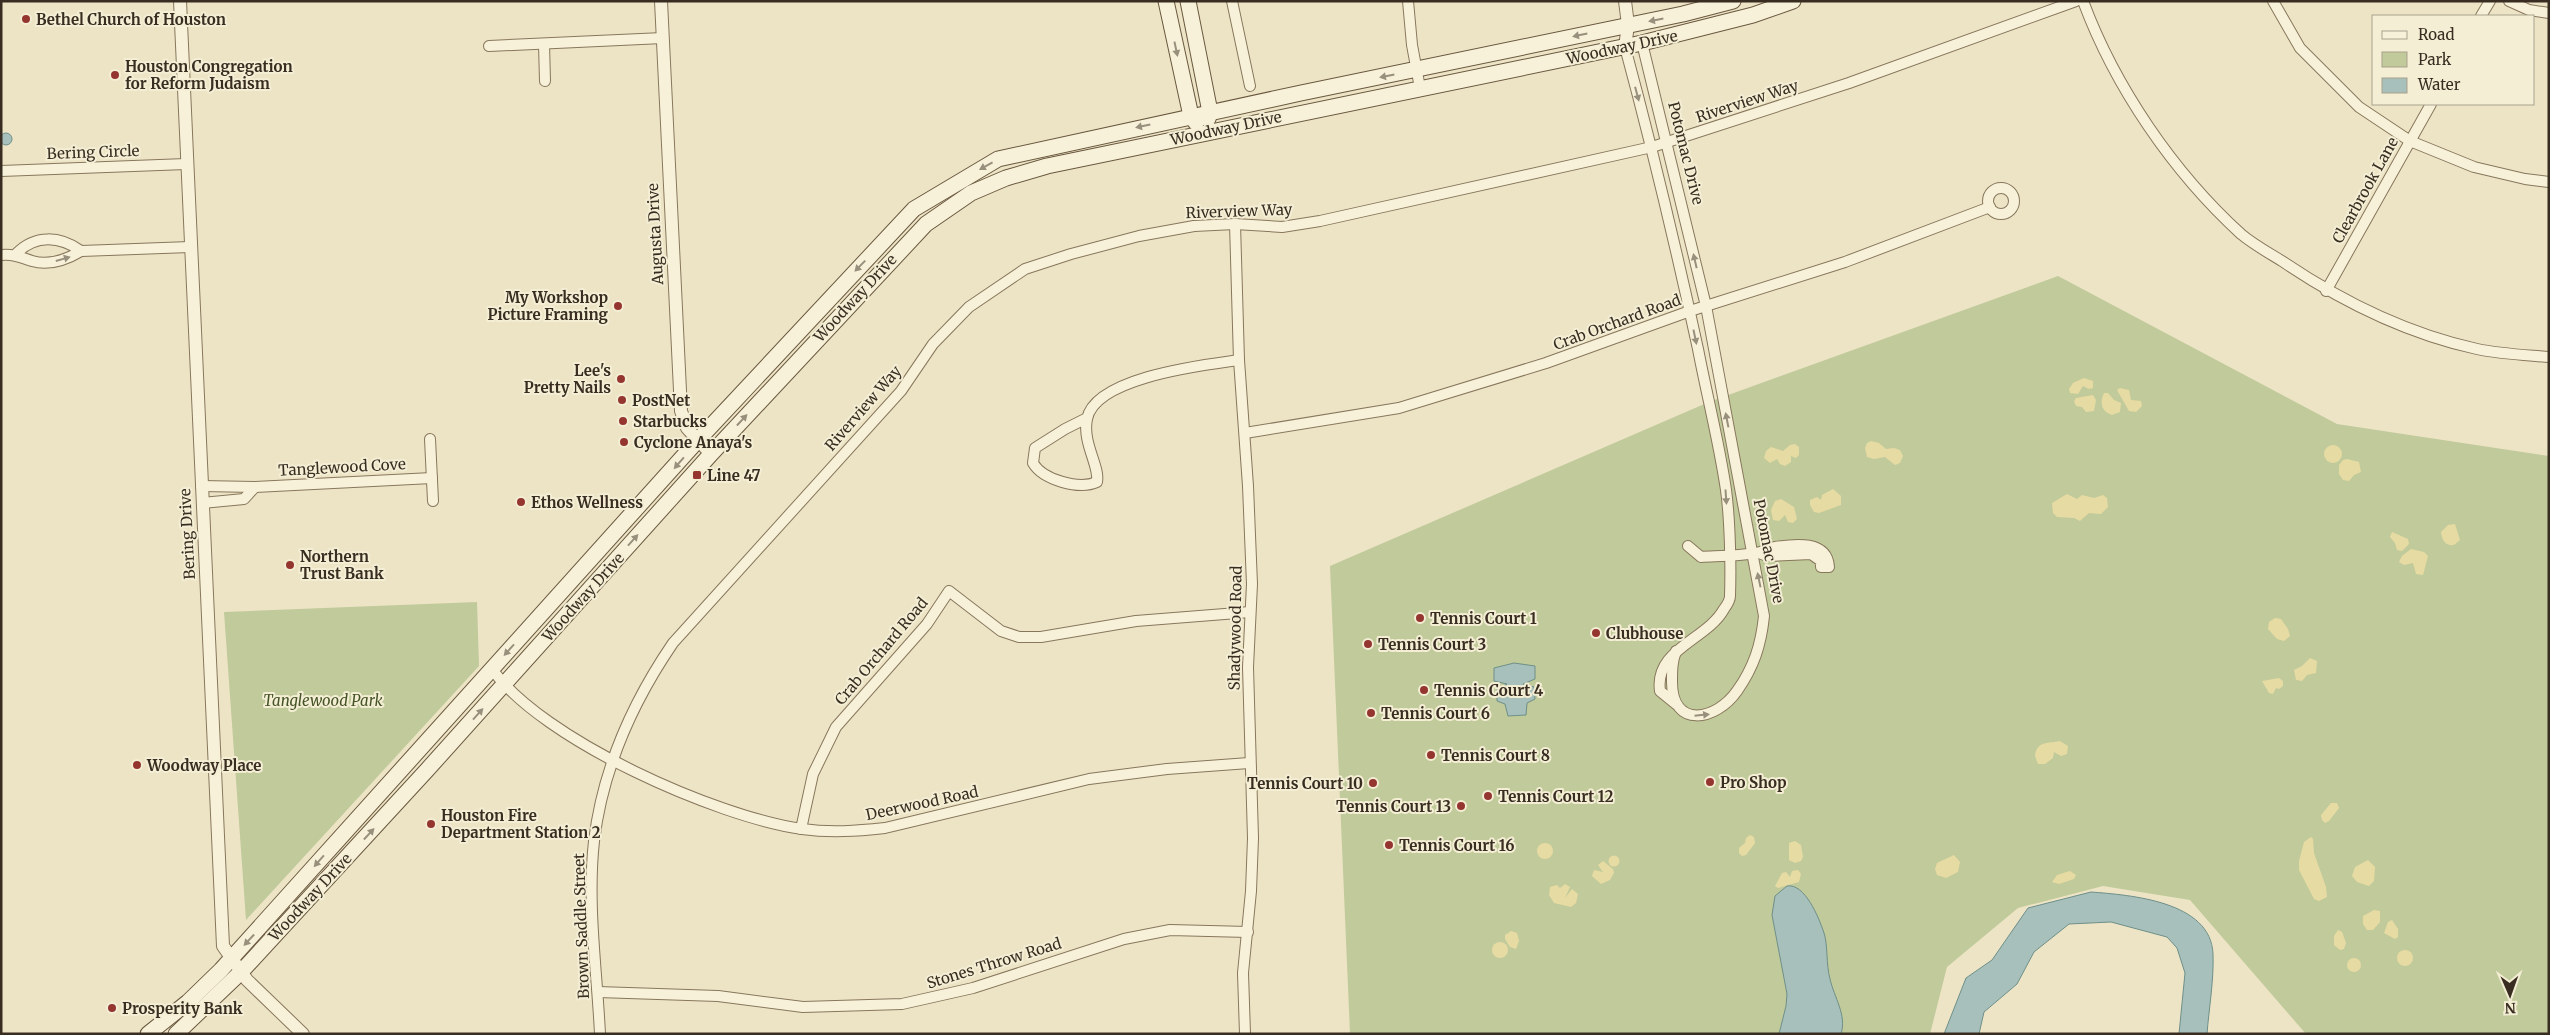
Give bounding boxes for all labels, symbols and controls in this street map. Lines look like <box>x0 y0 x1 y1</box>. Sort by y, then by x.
place label: Bethel Church of Houston <box>36 10 226 29</box>
marker: Bethel Church of Houston <box>20 13 32 25</box>
legend <box>2372 15 2535 105</box>
one-way arrow <box>1647 16 1663 24</box>
text: Road <box>2418 25 2454 44</box>
street label: Woodway Drive <box>1564 26 1679 68</box>
one-way arrow <box>1572 32 1588 40</box>
one-way arrow <box>1172 41 1180 56</box>
text: Park <box>2418 50 2452 69</box>
place label: Houston Congregation for Reform Judaism <box>125 57 293 93</box>
marker: Houston Congregation for Reform Judaism <box>109 69 121 81</box>
one-way arrow <box>1379 72 1395 80</box>
street label: Riverview Way <box>1693 75 1801 127</box>
text: Water <box>2417 75 2461 94</box>
one-way arrow <box>1634 87 1642 102</box>
street label: Potomac Drive <box>1664 100 1708 207</box>
street label: Woodway Drive <box>1168 107 1283 149</box>
one-way arrow <box>1135 123 1151 131</box>
street label: Clearbrook Lane <box>2328 133 2402 246</box>
street label: Bering Circle <box>46 141 140 163</box>
one-way arrow <box>980 161 993 170</box>
street label: Augusta Drive <box>643 182 667 286</box>
street label: Riverview Way <box>1185 200 1293 222</box>
street label: Woodway Drive <box>809 250 901 347</box>
one-way arrow <box>1691 253 1699 268</box>
one-way arrow <box>55 255 70 263</box>
one-way arrow <box>854 260 866 272</box>
place label: My Workshop Picture Framing <box>488 288 609 324</box>
street label: Crab Orchard Road <box>1551 290 1683 354</box>
marker: My Workshop Picture Framing <box>612 300 624 312</box>
one-way arrow <box>1691 330 1699 345</box>
place label: Lee's Pretty Nails <box>524 361 611 397</box>
street label: Riverview Way <box>821 361 905 455</box>
marker: Lee's Pretty Nails <box>615 373 627 385</box>
place label: PostNet <box>632 391 690 410</box>
marker: PostNet <box>616 394 628 406</box>
place label: Starbucks <box>633 412 707 431</box>
one-way arrow <box>1723 412 1731 428</box>
one-way arrow <box>736 414 748 426</box>
marker: Starbucks <box>617 415 629 427</box>
place label: Cyclone Anaya's <box>634 433 752 452</box>
marker: Cyclone Anaya's <box>618 436 630 448</box>
street label: Tanglewood Cove <box>278 454 406 480</box>
one-way arrow <box>673 456 685 468</box>
place label: Line 47 <box>707 466 760 485</box>
marker: Line 47 <box>691 469 703 481</box>
street label: Bering Drive <box>175 488 199 580</box>
one-way arrow <box>1722 489 1730 505</box>
place label: Ethos Wellness <box>531 493 643 512</box>
marker: Ethos Wellness <box>515 496 527 508</box>
street label: Potomac Drive <box>1750 497 1788 605</box>
one-way arrow <box>627 535 639 547</box>
place label: Northern Trust Bank <box>300 547 384 583</box>
street label: Woodway Drive <box>537 548 628 646</box>
marker: Northern Trust Bank <box>284 559 296 571</box>
street label: Shadywood Road <box>1224 565 1246 691</box>
one-way arrow <box>1754 571 1762 587</box>
street label: Crab Orchard Road <box>830 593 932 709</box>
place label: Tennis Court 1 <box>1430 609 1537 628</box>
marker: Tennis Court 1 <box>1414 612 1426 624</box>
place label: Clubhouse <box>1606 624 1683 643</box>
marker: Clubhouse <box>1590 627 1602 639</box>
place label: Tennis Court 3 <box>1378 635 1486 654</box>
marker: Tennis Court 3 <box>1362 638 1374 650</box>
one-way arrow <box>503 644 515 656</box>
place label: Tennis Court 4 <box>1434 681 1544 700</box>
marker: Tennis Court 4 <box>1418 684 1430 696</box>
park label: Tanglewood Park <box>263 691 383 710</box>
place label: Tennis Court 6 <box>1381 704 1490 723</box>
marker: Tennis Court 6 <box>1365 707 1377 719</box>
one-way arrow <box>472 708 484 720</box>
one-way arrow <box>1694 711 1710 719</box>
place label: Tennis Court 8 <box>1441 746 1550 765</box>
marker: Tennis Court 8 <box>1425 749 1437 761</box>
place label: Woodway Place <box>146 756 262 775</box>
marker: Woodway Place <box>131 759 143 771</box>
place label: Pro Shop <box>1720 773 1787 792</box>
place label: Tennis Court 10 <box>1247 774 1363 793</box>
marker: Pro Shop <box>1704 776 1716 788</box>
marker: Tennis Court 10 <box>1367 777 1379 789</box>
street label: Deerwood Road <box>864 782 980 824</box>
place label: Tennis Court 12 <box>1498 787 1614 806</box>
marker: Tennis Court 12 <box>1482 790 1494 802</box>
place label: Tennis Court 13 <box>1336 797 1451 816</box>
marker: Tennis Court 13 <box>1455 800 1467 812</box>
place label: Houston Fire Department Station 2 <box>441 806 601 842</box>
marker: Houston Fire Department Station 2 <box>425 818 437 830</box>
one-way arrow <box>363 828 375 840</box>
place label: Tennis Court 16 <box>1399 836 1514 855</box>
marker: Tennis Court 16 <box>1383 839 1395 851</box>
street label: Woodway Drive <box>264 849 356 946</box>
street label: Brown Saddle Street <box>569 853 593 999</box>
one-way arrow <box>313 855 325 867</box>
one-way arrow <box>243 933 255 945</box>
street label: Stones Throw Road <box>924 933 1064 993</box>
north arrow <box>2485 970 2535 1020</box>
place label: Prosperity Bank <box>122 999 243 1018</box>
text: N <box>2505 999 2516 1017</box>
marker: Prosperity Bank <box>106 1002 118 1014</box>

